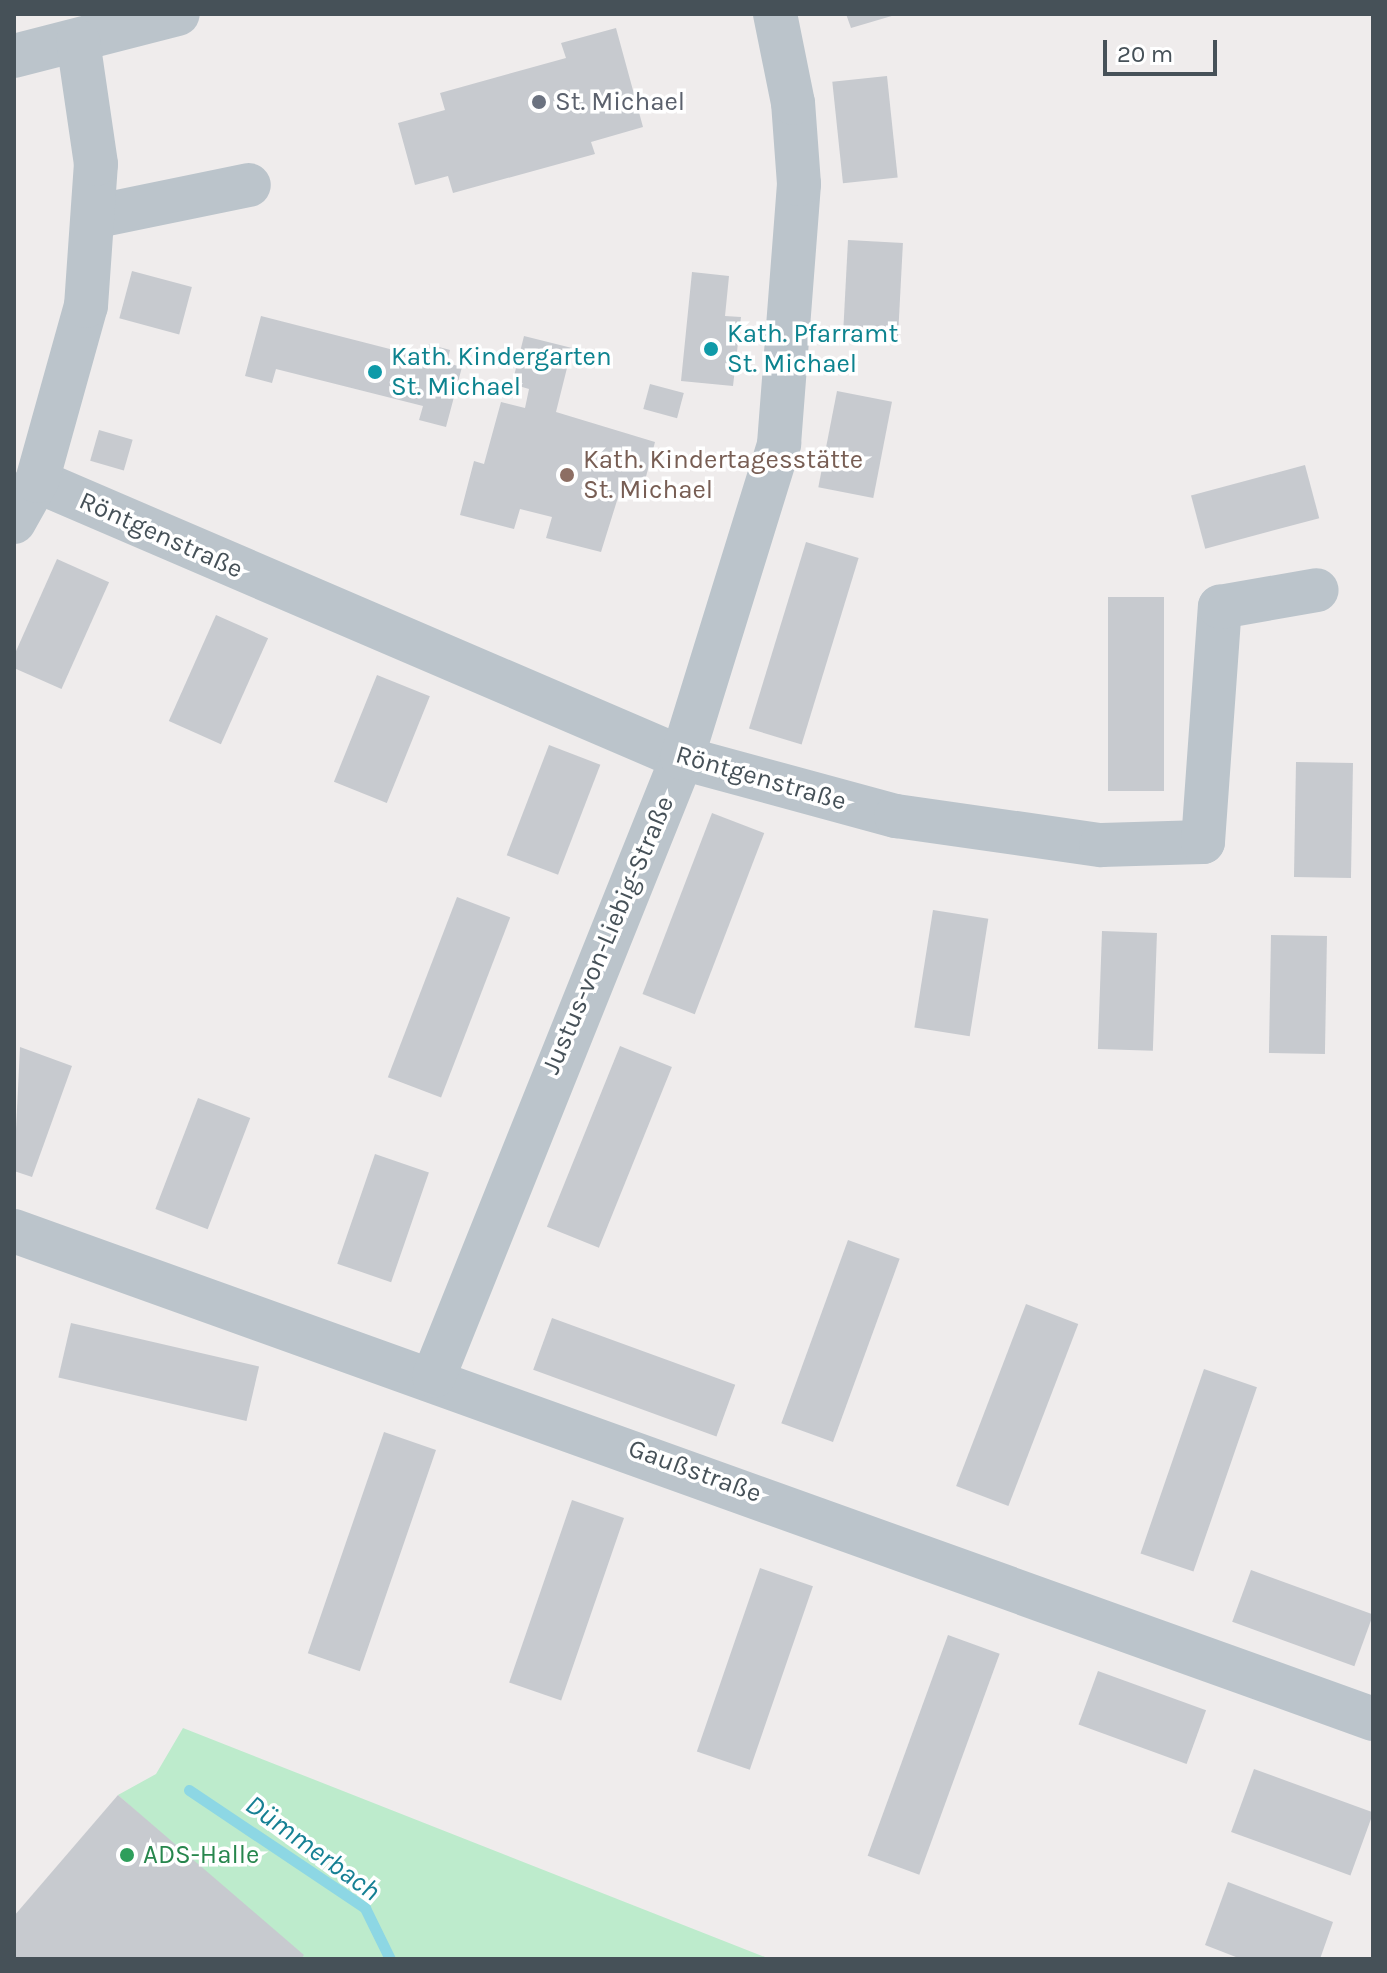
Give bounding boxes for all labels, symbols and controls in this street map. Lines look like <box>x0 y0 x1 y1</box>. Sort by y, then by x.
scale bar <box>1107 24 1221 74</box>
text: 20 m <box>1117 40 1173 68</box>
place label: St. Michael <box>555 86 685 118</box>
marker: St. Michael <box>530 93 548 111</box>
place label: Kath. Pfarramt St. Michael <box>727 318 898 380</box>
marker: Kath. Pfarramt St. Michael <box>702 340 720 358</box>
place label: Kath. Kindergarten St. Michael <box>391 341 612 402</box>
marker: Kath. Kindergarten St. Michael <box>366 363 384 381</box>
place label: Kath. Kindertagesstätte St. Michael <box>583 444 863 506</box>
marker: Kath. Kindertagesstätte St. Michael <box>558 466 576 484</box>
street label: Röntgenstraße <box>74 485 248 585</box>
street label: Röntgenstraße <box>672 739 850 817</box>
street label: Justus-von-Liebig-Straße <box>535 791 681 1079</box>
street label: Gaußstraße <box>624 1433 766 1509</box>
water label: Dümmerbach <box>239 1788 387 1908</box>
place label: ADS-Halle <box>143 1839 259 1871</box>
marker: ADS-Halle <box>118 1846 136 1864</box>

